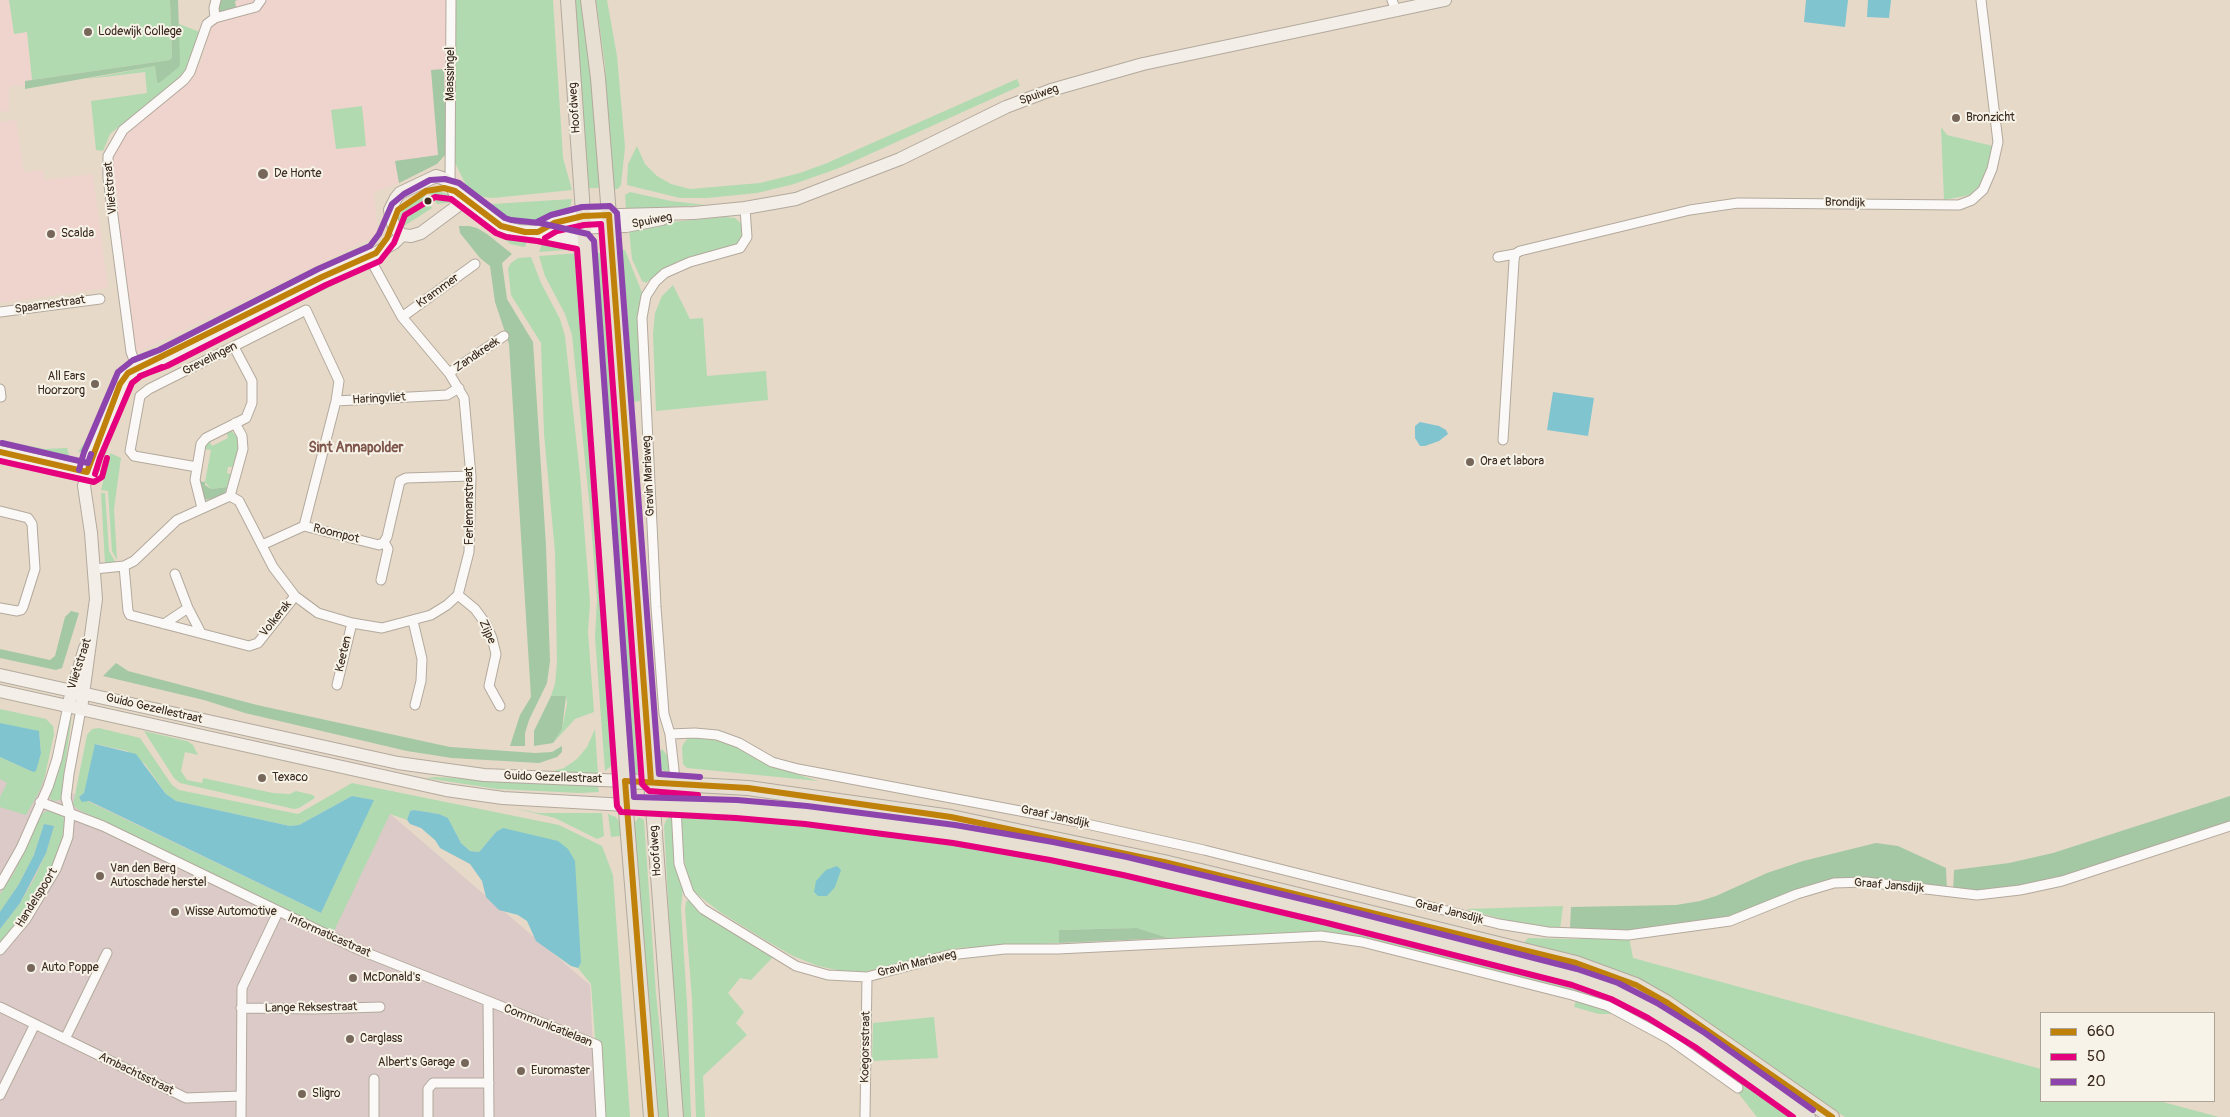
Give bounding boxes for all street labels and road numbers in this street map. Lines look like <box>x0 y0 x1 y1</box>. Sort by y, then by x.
street label: Maassingel <box>444 47 458 101</box>
street label: Hoofdweg <box>566 82 584 134</box>
street label: Spuiweg <box>1017 82 1061 108</box>
street label: Vlietstraat <box>102 161 120 215</box>
street label: Brondijk <box>1825 195 1865 211</box>
street label: Spuiweg <box>631 210 673 232</box>
street label: Krammer <box>414 271 462 311</box>
street label: Spaarnestraat <box>14 293 86 317</box>
street label: Zandkreek <box>451 335 503 375</box>
street label: Grevelingen <box>180 339 240 379</box>
street label: Haringvliet <box>352 390 406 408</box>
street label: Gravin Mariaweg <box>640 435 658 517</box>
street label: Ferlemanstraat <box>463 467 477 545</box>
street label: Roompot <box>311 521 361 547</box>
street label: Volkerak <box>257 598 295 640</box>
street label: Zijpe <box>475 618 499 646</box>
street label: Keeten <box>333 635 355 673</box>
street label: Vlietstraat <box>65 637 95 691</box>
street label: Guido Gezellestraat <box>104 691 204 727</box>
street label: Guido Gezellestraat <box>503 769 603 787</box>
street label: Graaf Jansdijk <box>1019 803 1091 831</box>
street label: Hoofdweg <box>647 825 665 877</box>
street label: Handelspoort <box>13 866 61 930</box>
street label: Graaf Jansdijk <box>1853 876 1925 896</box>
street label: Graaf Jansdijk <box>1413 897 1485 927</box>
street label: Informaticastraat <box>285 911 373 961</box>
street label: Gravin Mariaweg <box>876 947 958 981</box>
street label: Lange Reksestraat <box>265 1000 357 1016</box>
street label: Communicatielaan <box>502 1002 594 1050</box>
street label: Koegorsstraat <box>858 1011 874 1083</box>
street label: Ambachtsstraat <box>96 1050 176 1098</box>

